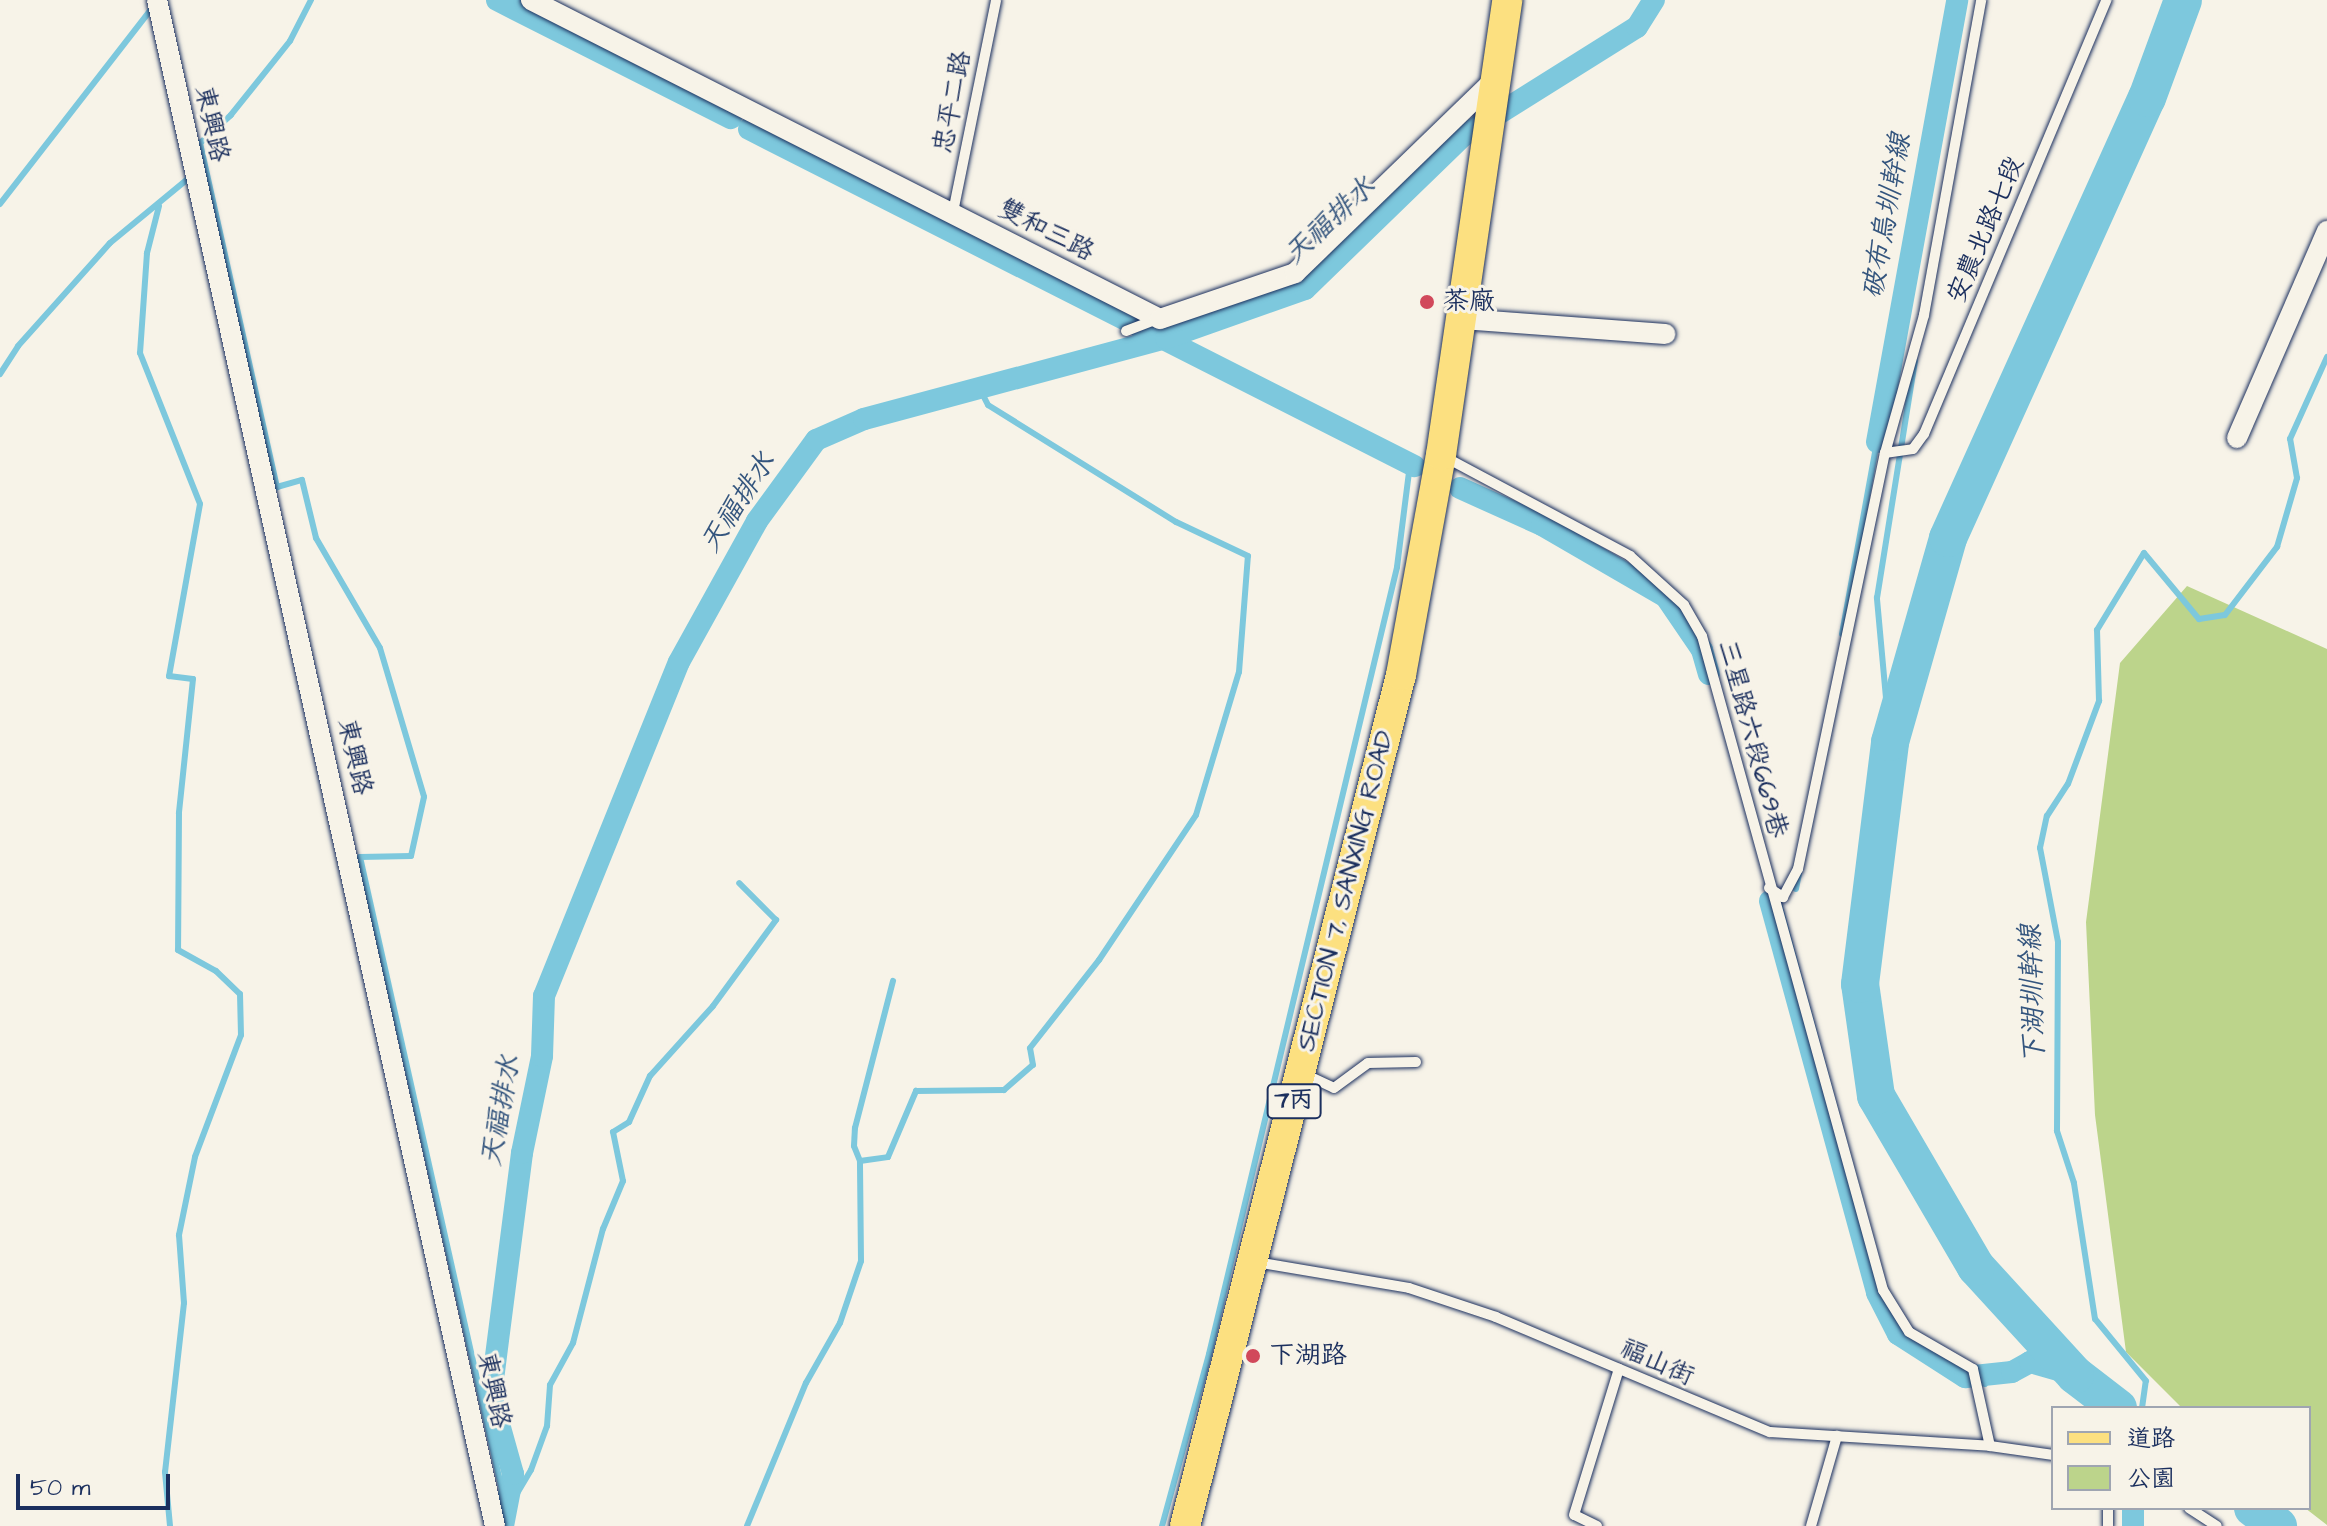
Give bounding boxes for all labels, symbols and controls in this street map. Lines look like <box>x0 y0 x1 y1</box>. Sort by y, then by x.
street label: 忠平二路 <box>928 48 978 156</box>
street label: 東興路 <box>187 82 235 166</box>
water label: 破布烏圳幹線 <box>1856 130 1918 302</box>
street label: 安農北路七段 <box>1941 152 2031 308</box>
water label: 天福排水 <box>1278 171 1382 271</box>
street label: 雙和三路 <box>993 193 1099 269</box>
place label: 茶廠 <box>1443 286 1495 318</box>
marker: 茶廠 <box>1418 293 1436 311</box>
water label: 天福排水 <box>693 447 783 559</box>
street label: 三星路六段669巷 <box>1711 637 1793 841</box>
street label: 東興路 <box>330 715 378 799</box>
street label: SECTION 7, SANXING ROAD <box>1291 728 1401 1054</box>
water label: 下湖圳幹線 <box>2014 923 2052 1065</box>
water label: 天福排水 <box>475 1053 527 1169</box>
road number: 7丙 <box>1266 1081 1322 1121</box>
street label: 福山街 <box>1615 1333 1699 1393</box>
place label: 下湖路 <box>1269 1340 1347 1372</box>
marker: 下湖路 <box>1244 1347 1262 1365</box>
street label: 東興路 <box>470 1349 516 1431</box>
legend <box>2051 1406 2311 1510</box>
text: 道路 <box>2127 1422 2175 1456</box>
scale bar <box>20 1458 174 1508</box>
text: 公園 <box>2127 1462 2175 1496</box>
text: 50 m <box>30 1471 90 1505</box>

